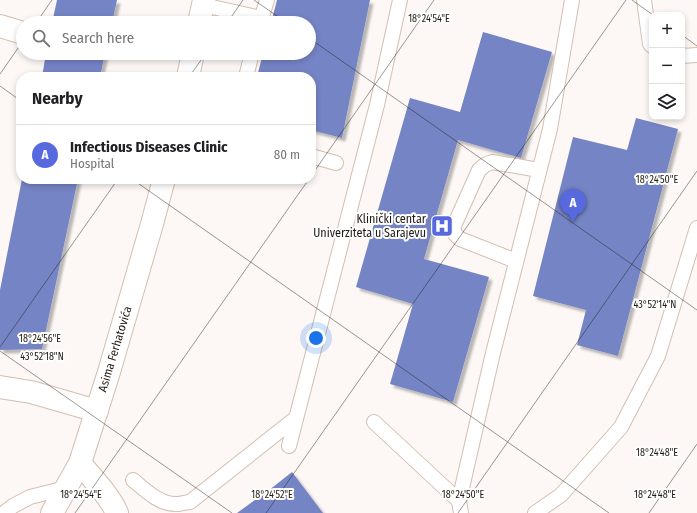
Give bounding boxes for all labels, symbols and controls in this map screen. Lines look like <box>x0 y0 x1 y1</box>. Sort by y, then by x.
map controls <box>649 12 685 120</box>
button: + <box>649 12 685 48</box>
text: 18°24'54"E <box>408 13 450 25</box>
search box <box>16 16 316 60</box>
icon: search <box>30 27 52 49</box>
text: Search here <box>62 29 134 47</box>
button: − <box>649 48 685 84</box>
button: layers <box>649 84 685 120</box>
text: Nearby <box>32 88 83 109</box>
text: Infectious Diseases Clinic <box>70 138 228 156</box>
text: A <box>41 147 49 162</box>
text: 80 m <box>274 147 300 162</box>
text: Hospital <box>70 156 114 171</box>
text: 18°24'50"E <box>636 174 678 186</box>
pin: A <box>560 189 586 222</box>
place label: Klinički centar Univerziteta u Sarajevu <box>313 212 427 240</box>
hospital icon: Klinički centar Univerziteta u Sarajevu <box>429 213 455 239</box>
text: 43°52'14"N <box>634 299 676 311</box>
street label: Asima Ferhatovića <box>95 304 135 394</box>
your location <box>306 328 326 348</box>
text: 18°24'56"E <box>19 333 61 345</box>
text: 43°52'18"N <box>20 351 64 363</box>
text: 18°24'48"E <box>636 447 678 459</box>
text: 18°24'54"E <box>60 489 102 501</box>
text: 18°24'52"E <box>251 489 293 501</box>
text: 18°24'50"E <box>442 489 484 501</box>
text: 18°24'48"E <box>634 489 676 501</box>

